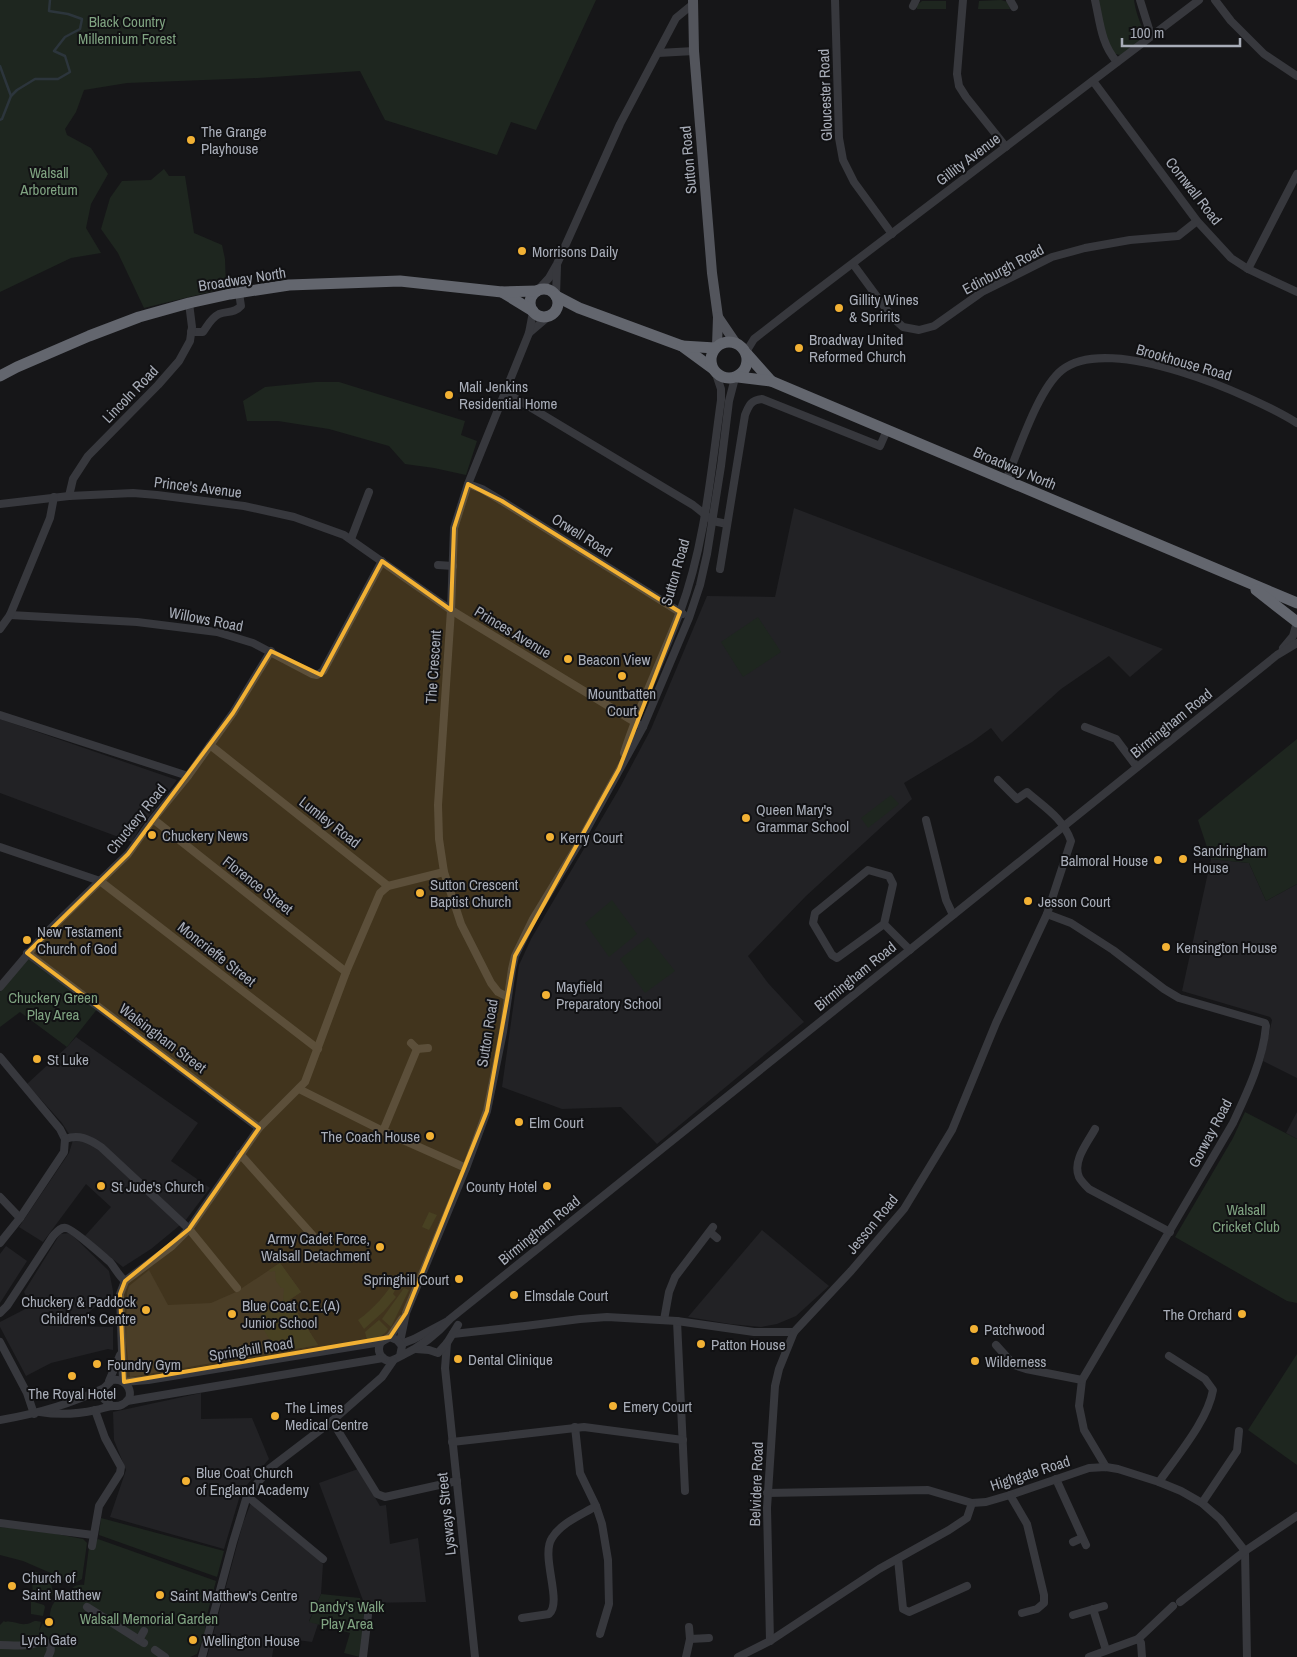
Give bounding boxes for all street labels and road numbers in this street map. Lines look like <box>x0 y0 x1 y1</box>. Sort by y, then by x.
street label: Gloucester Road <box>813 49 837 141</box>
street label: Sutton Road <box>675 125 701 195</box>
street label: Gillity Avenue <box>931 128 1005 190</box>
street label: Cornwall Road <box>1161 153 1227 229</box>
street label: Edinburgh Road <box>959 239 1047 299</box>
street label: Broadway North <box>197 262 287 296</box>
street label: Brookhouse Road <box>1134 338 1234 386</box>
street label: Lincoln Road <box>97 361 163 427</box>
street label: Broadway North <box>970 441 1060 495</box>
street label: Prince's Avenue <box>153 471 243 503</box>
street label: Orwell Road <box>548 508 616 562</box>
street label: Sutton Road <box>655 536 695 608</box>
street label: Princes Avenue <box>471 601 555 663</box>
street label: Willows Road <box>167 602 245 636</box>
street label: The Crescent <box>420 629 446 705</box>
street label: Birmingham Road <box>1126 683 1216 763</box>
street label: Chuckery Road <box>101 779 171 859</box>
street label: Lumley Road <box>295 791 365 853</box>
street label: Florence Street <box>218 851 298 920</box>
street label: Moncrieffe Street <box>173 917 261 992</box>
street label: Birmingham Road <box>810 936 900 1016</box>
street label: Walsingham Street <box>115 998 211 1078</box>
street label: Sutton Road <box>471 998 503 1068</box>
street label: Gorway Road <box>1183 1095 1237 1171</box>
street label: Jesson Road <box>841 1189 903 1259</box>
street label: Birmingham Road <box>494 1190 584 1270</box>
street label: Springhill Road <box>207 1332 295 1366</box>
street label: Belvidere Road <box>744 1441 768 1527</box>
street label: Highgate Road <box>987 1450 1073 1496</box>
street label: Lysways Street <box>431 1471 461 1556</box>

